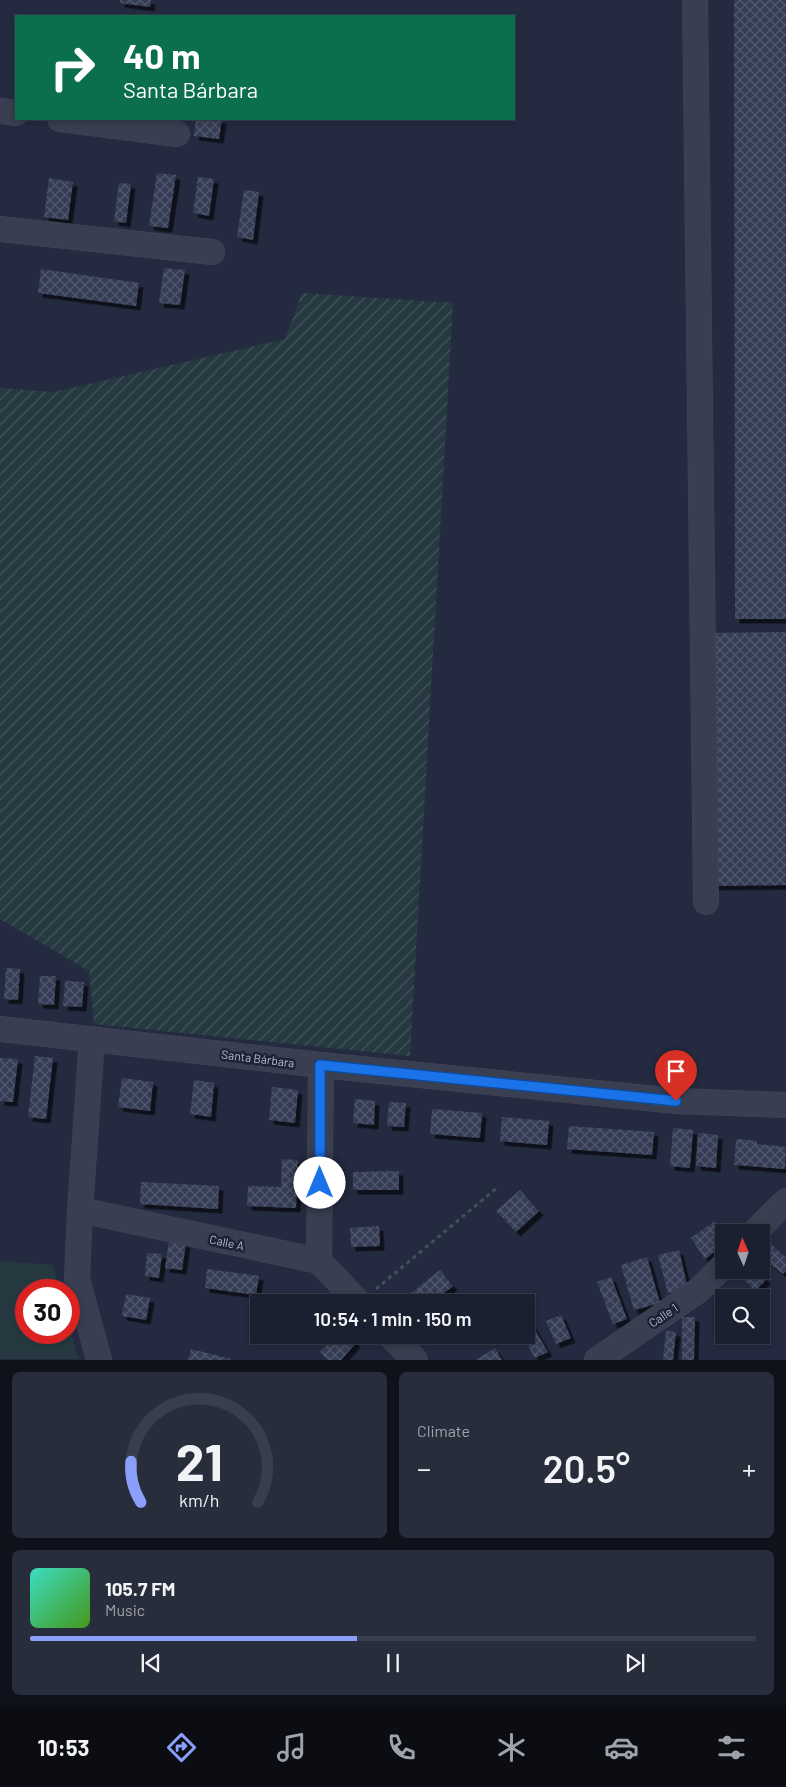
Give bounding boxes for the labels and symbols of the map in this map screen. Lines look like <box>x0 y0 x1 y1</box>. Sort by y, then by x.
street label: Santa Bárbara <box>221 1047 295 1069</box>
pin <box>655 1050 697 1101</box>
position arrow <box>293 1156 345 1208</box>
north arrow <box>715 1224 770 1279</box>
street label: Calle A <box>208 1232 246 1252</box>
speed limit sign: 30 <box>15 1279 80 1344</box>
street label: Calle 1 <box>646 1300 680 1330</box>

